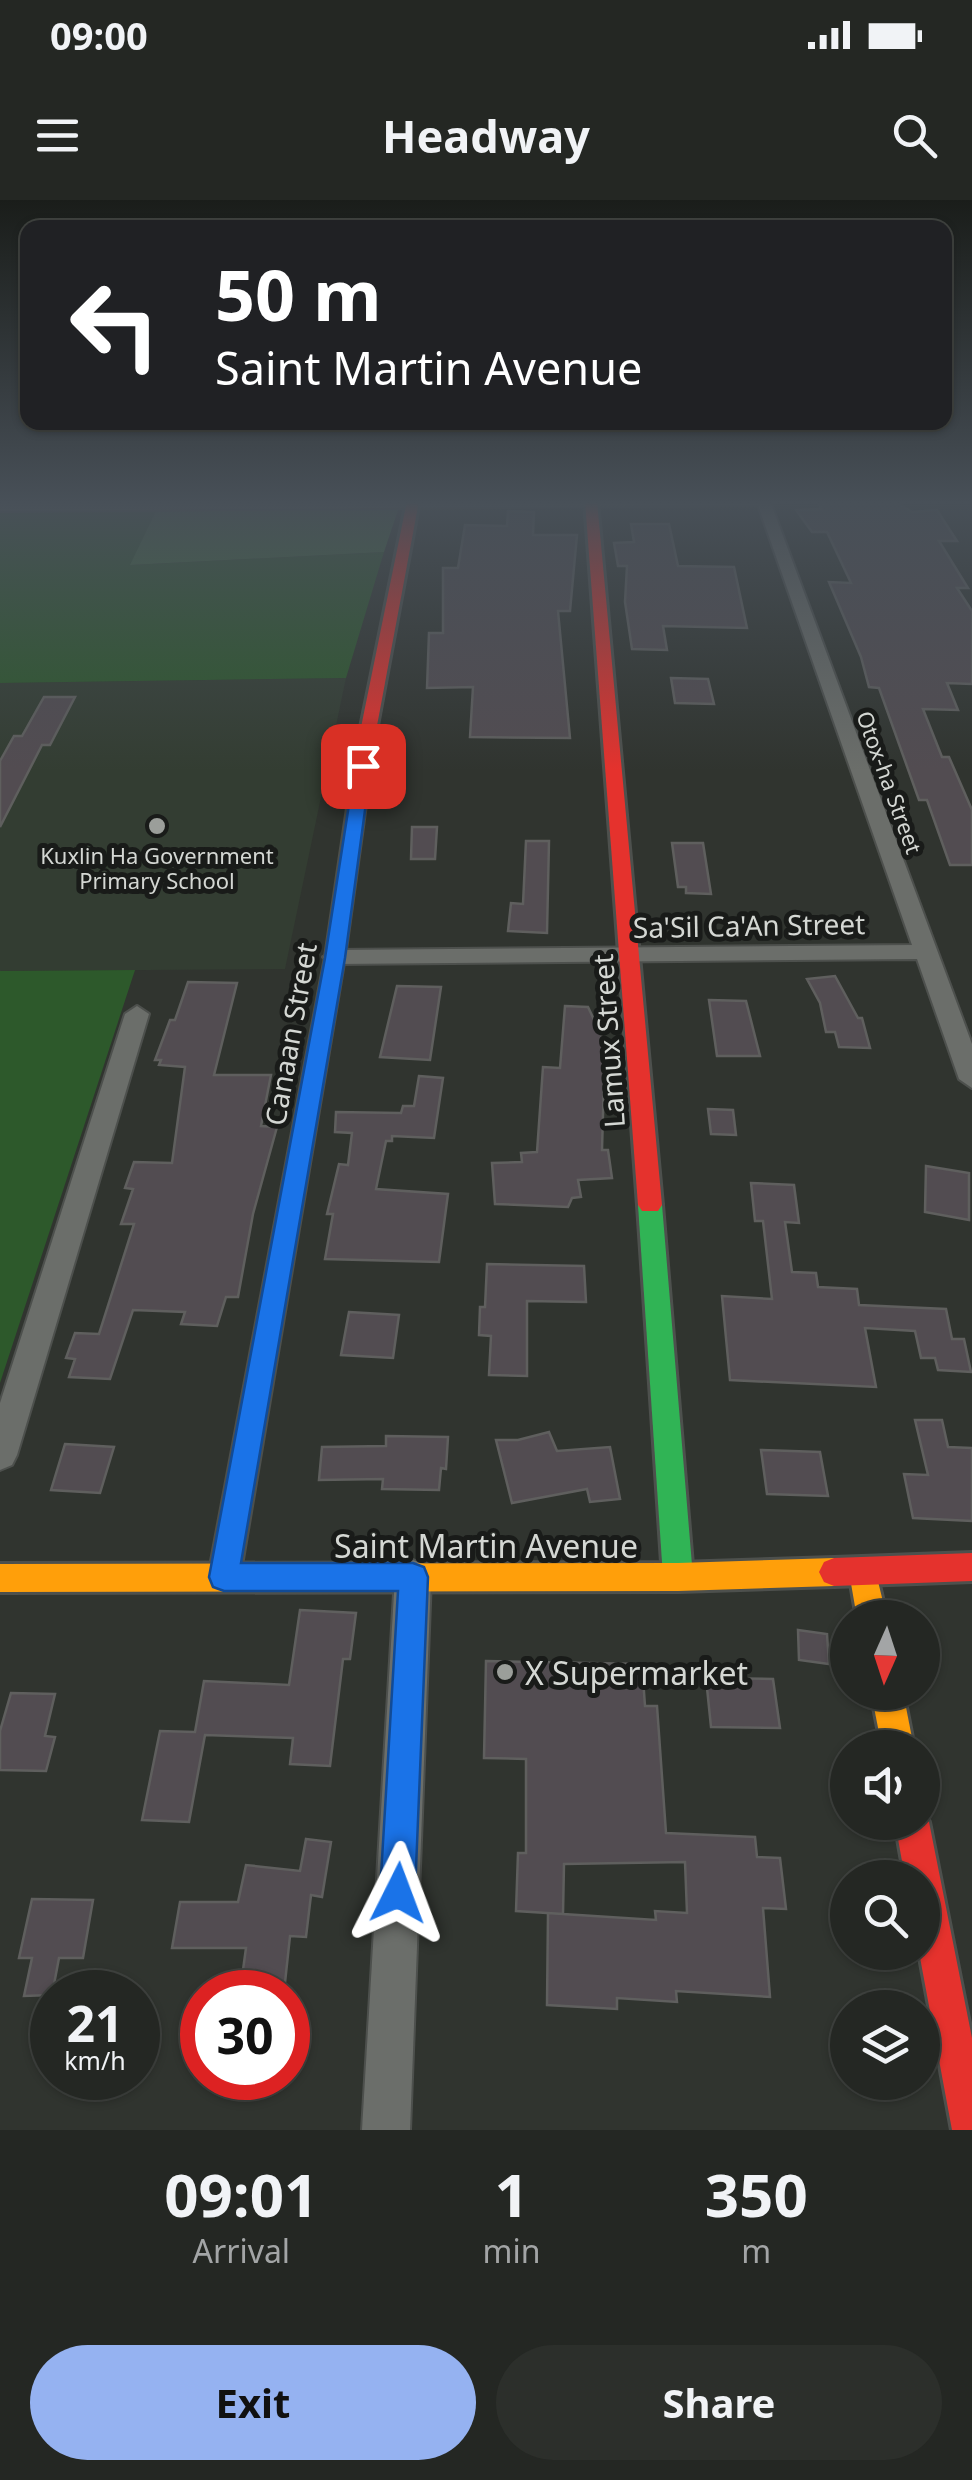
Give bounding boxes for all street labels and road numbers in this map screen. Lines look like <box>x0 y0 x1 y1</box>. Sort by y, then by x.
street label: Otox-ha Street <box>850 706 930 858</box>
street label: Sa'Sil Ca'An Street <box>633 904 865 946</box>
street label: Canaan Street <box>255 940 325 1128</box>
street label: Lamux Street <box>583 953 633 1129</box>
street label: Saint Martin Avenue <box>334 1524 638 1567</box>

